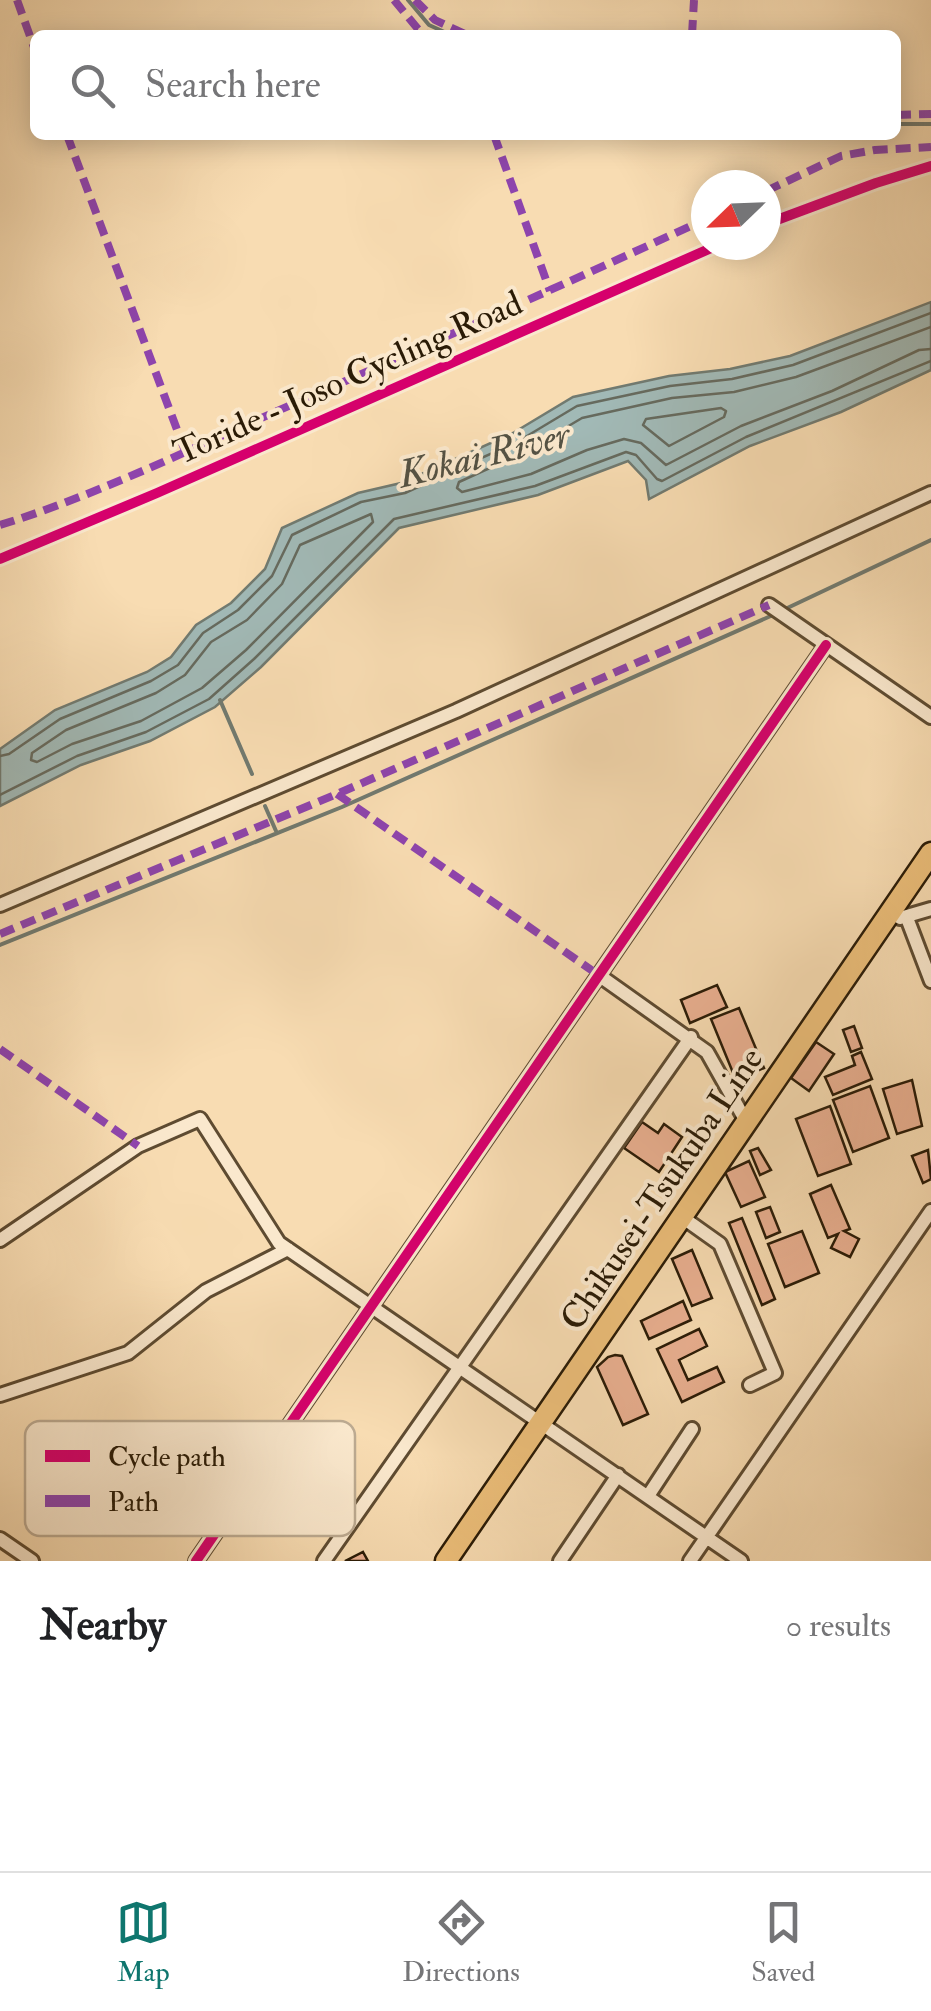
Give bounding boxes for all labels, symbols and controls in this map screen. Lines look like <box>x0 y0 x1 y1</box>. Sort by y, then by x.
search box <box>30 30 901 140</box>
icon: search <box>65 58 120 113</box>
text: Search here <box>145 61 321 109</box>
north arrow <box>691 170 781 260</box>
street label: Toride - Joso Cycling Road <box>167 281 529 475</box>
water label: Kokai River <box>391 410 576 500</box>
street label: Chikusei-Tsukuba Line <box>551 1039 773 1339</box>
legend <box>25 1421 355 1536</box>
text: Cycle path <box>108 1440 226 1475</box>
text: Path <box>108 1485 159 1520</box>
text: Nearby <box>40 1600 166 1652</box>
text: 0 results <box>786 1606 891 1646</box>
tab: Map <box>116 1895 171 1990</box>
tab: Directions <box>402 1895 520 1990</box>
tab: Saved <box>751 1895 815 1990</box>

